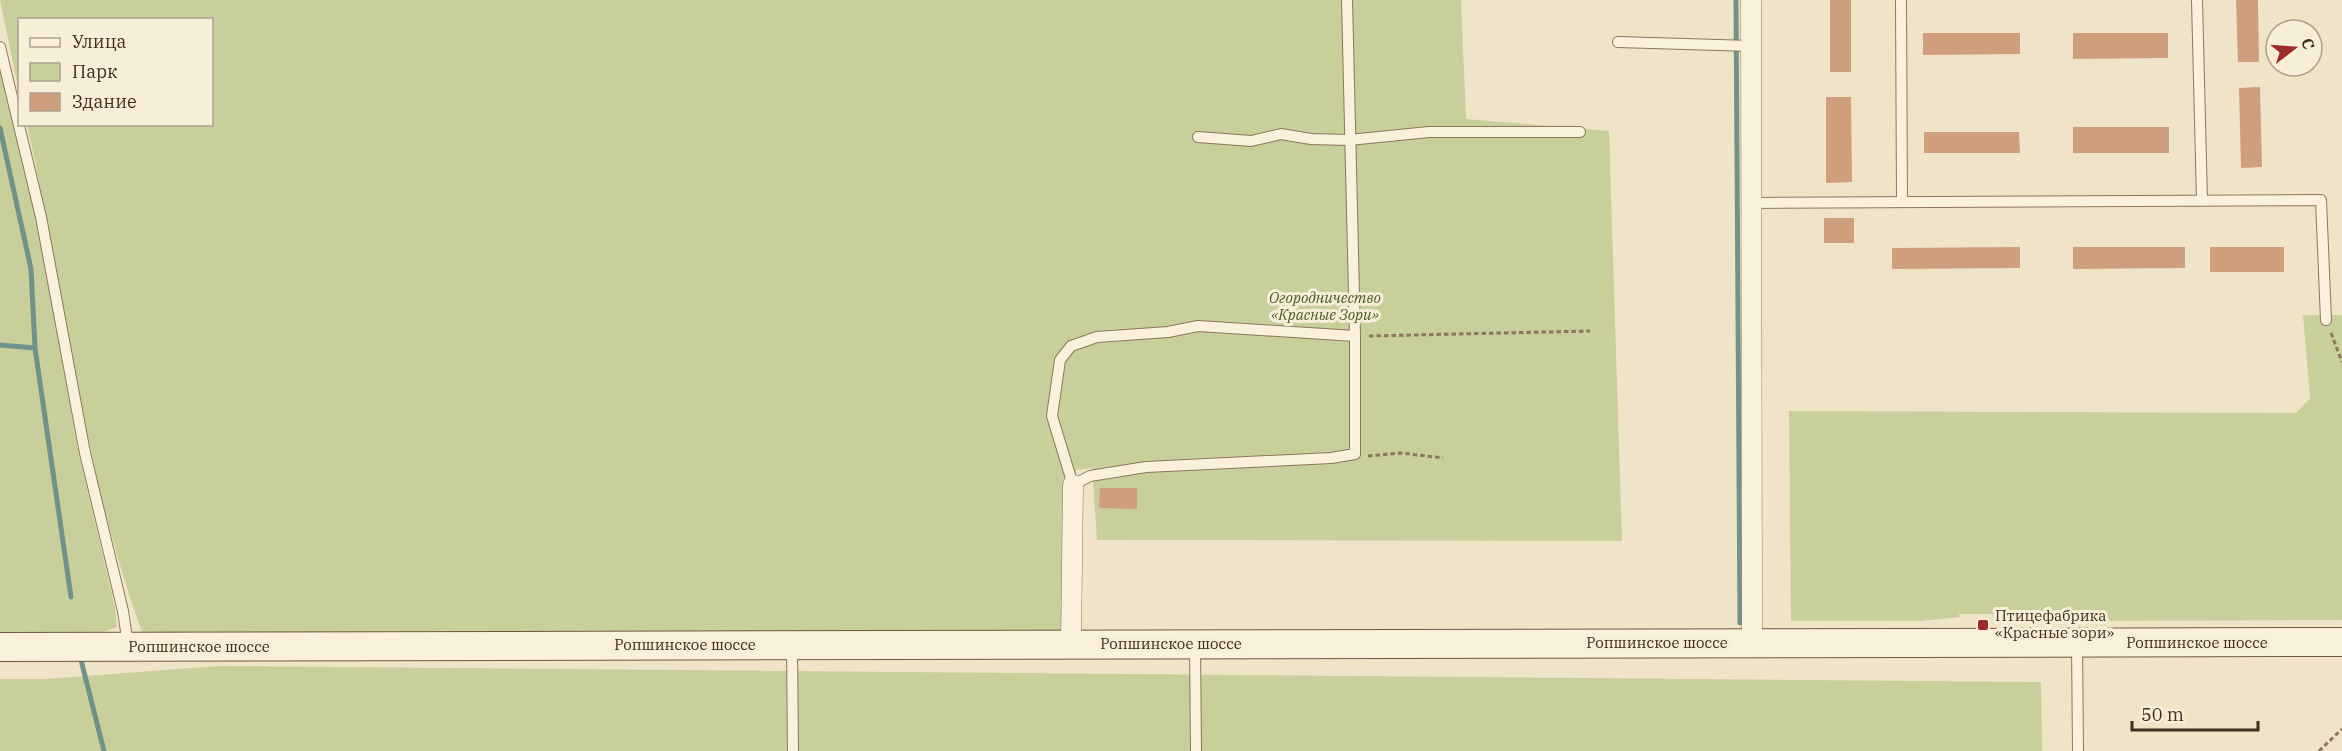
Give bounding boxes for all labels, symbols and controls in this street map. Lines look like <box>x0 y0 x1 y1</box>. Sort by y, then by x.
legend <box>18 18 213 126</box>
north arrow <box>2264 18 2324 78</box>
text: Улица <box>72 30 127 53</box>
text: С <box>2297 36 2319 52</box>
text: Парк <box>72 60 118 83</box>
text: Здание <box>72 90 137 113</box>
park label: Огородничество «Красные Зори» <box>1269 288 1381 324</box>
place label: Птицефабрика «Красные зори» <box>1995 606 2115 642</box>
marker: Птицефабрика «Красные зори» <box>1976 618 1990 632</box>
street label: Ропшинское шоссе <box>1586 633 1728 652</box>
street label: Ропшинское шоссе <box>2126 633 2268 652</box>
street label: Ропшинское шоссе <box>1100 634 1242 653</box>
street label: Ропшинское шоссе <box>614 635 756 654</box>
street label: Ропшинское шоссе <box>128 637 270 656</box>
scale bar <box>2132 694 2258 732</box>
text: 50 m <box>2141 703 2184 726</box>

